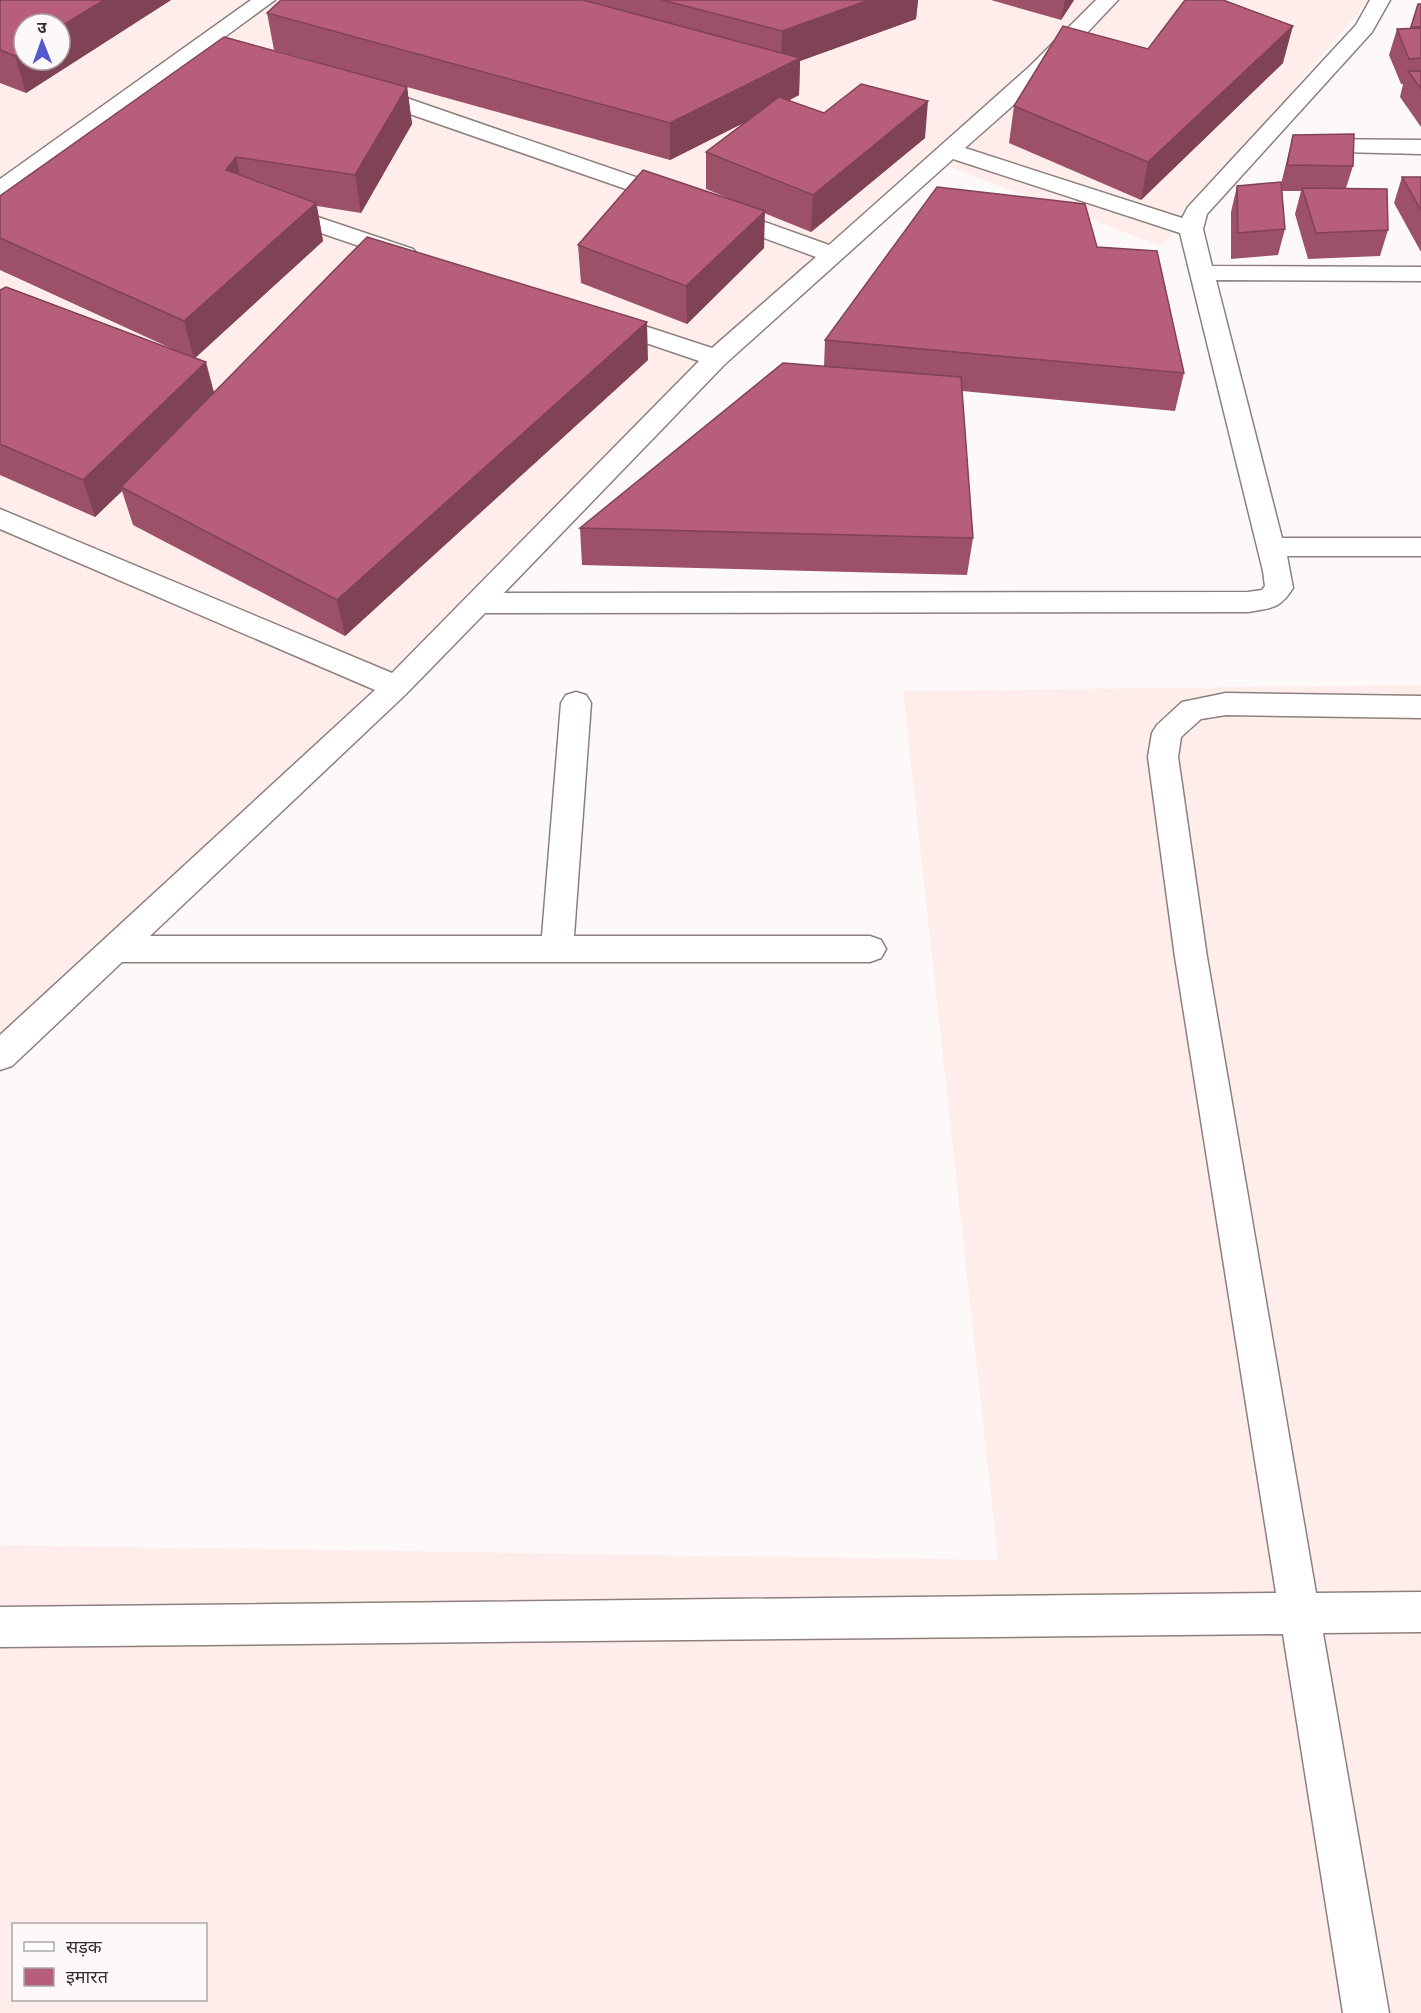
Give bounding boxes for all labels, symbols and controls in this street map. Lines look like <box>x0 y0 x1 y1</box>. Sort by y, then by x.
north arrow <box>12 12 72 72</box>
text: उ <box>37 17 47 38</box>
legend <box>12 1923 207 2001</box>
text: सड़क <box>66 1935 103 1958</box>
text: इमारत <box>66 1965 109 1988</box>

